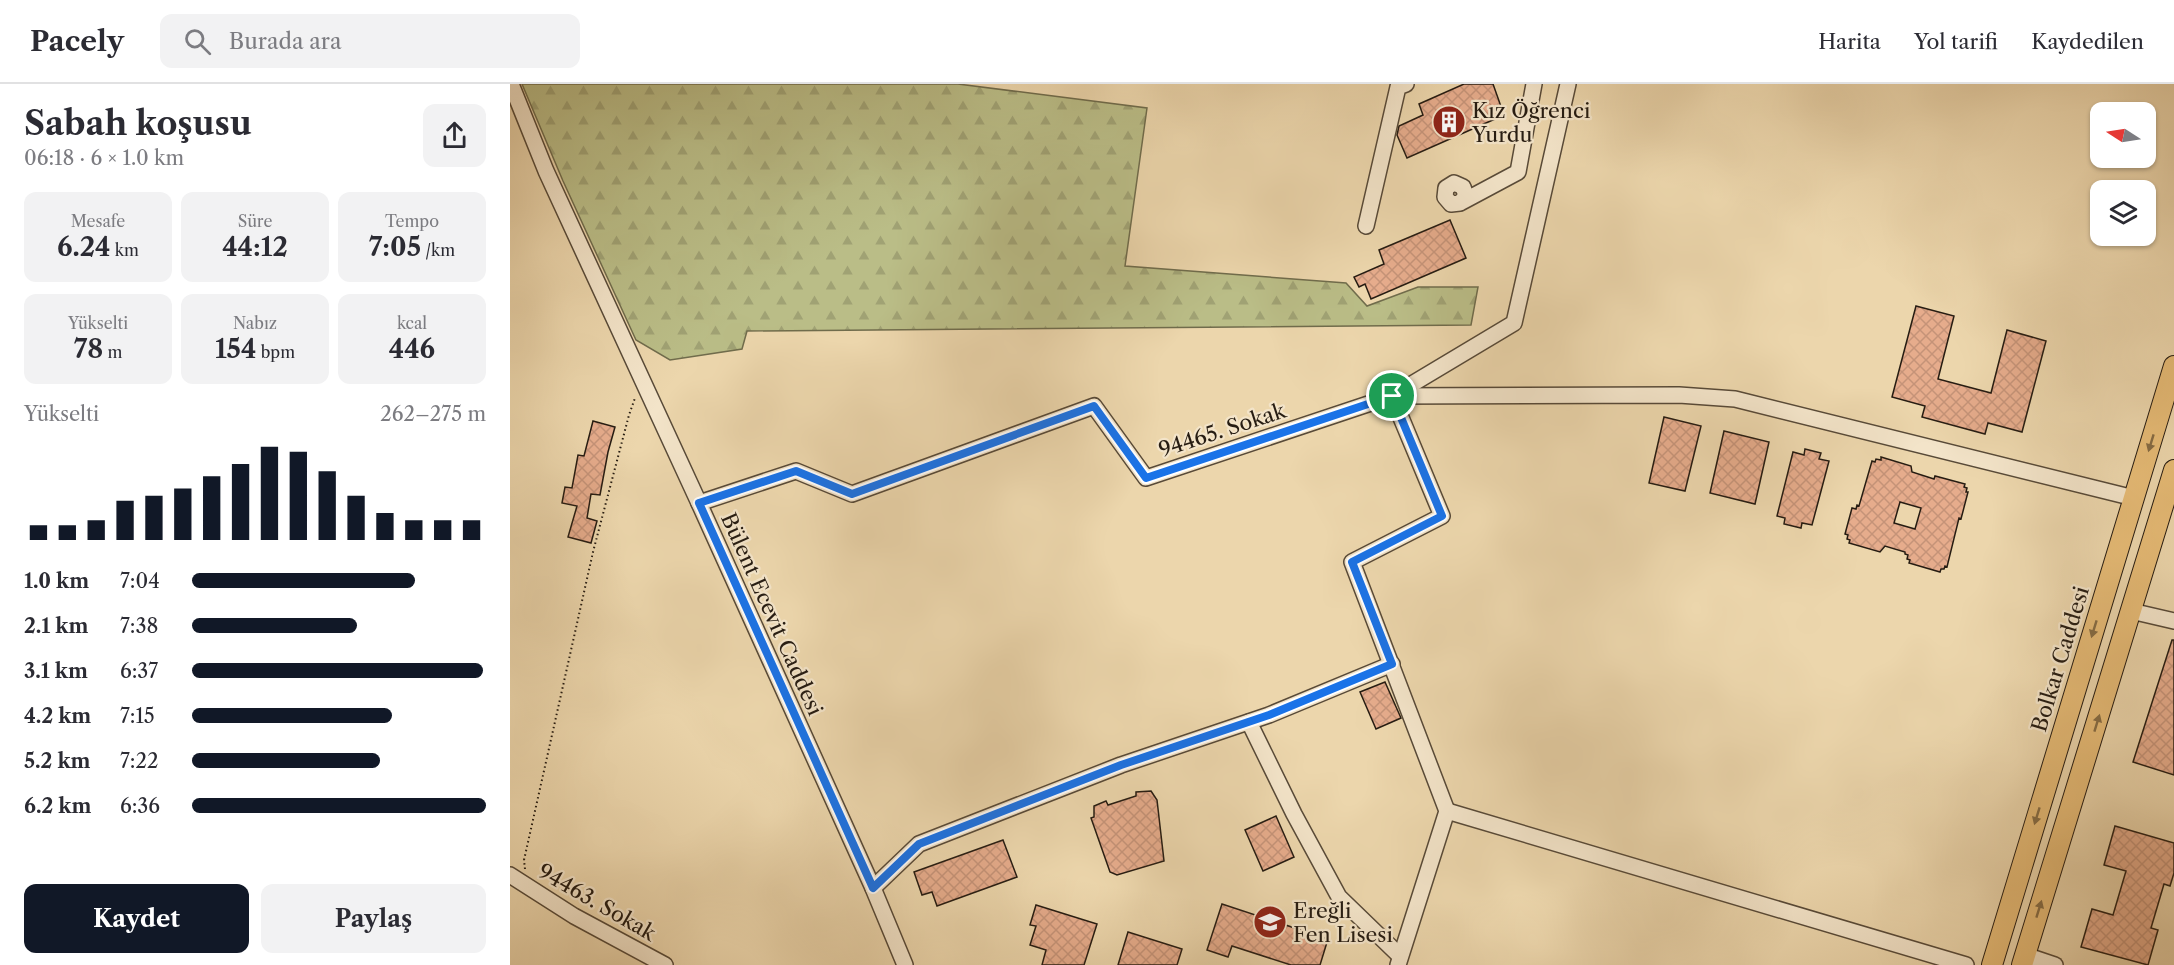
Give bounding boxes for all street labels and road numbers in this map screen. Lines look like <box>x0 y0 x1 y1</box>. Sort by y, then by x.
street label: 94465. Sokak <box>1155 397 1289 462</box>
street label: Bülent Ecevit Caddesi <box>716 509 828 719</box>
street label: Bolkar Caddesi <box>2026 583 2094 735</box>
street label: 94463. Sokak <box>534 858 661 946</box>

